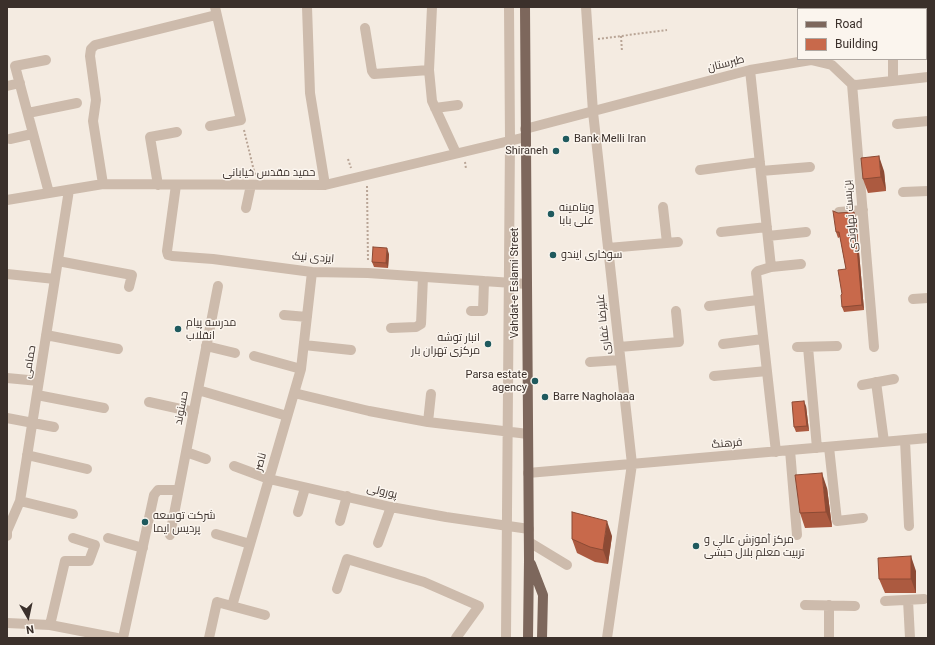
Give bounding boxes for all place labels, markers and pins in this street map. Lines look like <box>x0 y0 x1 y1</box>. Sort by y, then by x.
place label: Bank Melli Iran <box>574 132 646 146</box>
marker: Bank Melli Iran <box>561 134 571 144</box>
place label: Shiraneh <box>505 144 548 158</box>
marker: Shiraneh <box>551 146 561 156</box>
place label: ویتامینه علی بابا <box>559 201 594 227</box>
marker: ویتامینه علی بابا <box>546 209 556 219</box>
place label: سوخاری ایندو <box>561 248 622 262</box>
marker: سوخاری ایندو <box>548 250 558 260</box>
place label: مدرسه پیام انقلاب <box>186 316 236 342</box>
marker: مدرسه پیام انقلاب <box>173 324 183 334</box>
place label: انبار توشه مرکزی تهران بار <box>411 331 480 357</box>
marker: انبار توشه مرکزی تهران بار <box>483 339 493 349</box>
place label: Parsa estate agency <box>465 368 527 394</box>
marker: Parsa estate agency <box>530 376 540 386</box>
place label: Barre Nagholaaa <box>553 390 635 404</box>
marker: Barre Nagholaaa <box>540 392 550 402</box>
place label: شرکت توسعه پردیس ایما <box>153 509 216 535</box>
marker: شرکت توسعه پردیس ایما <box>140 517 150 527</box>
place label: مرکز آموزش عالی و تربیت معلم بلال حبشی <box>704 533 804 559</box>
marker: مرکز آموزش عالی و تربیت معلم بلال حبشی <box>691 541 701 551</box>

